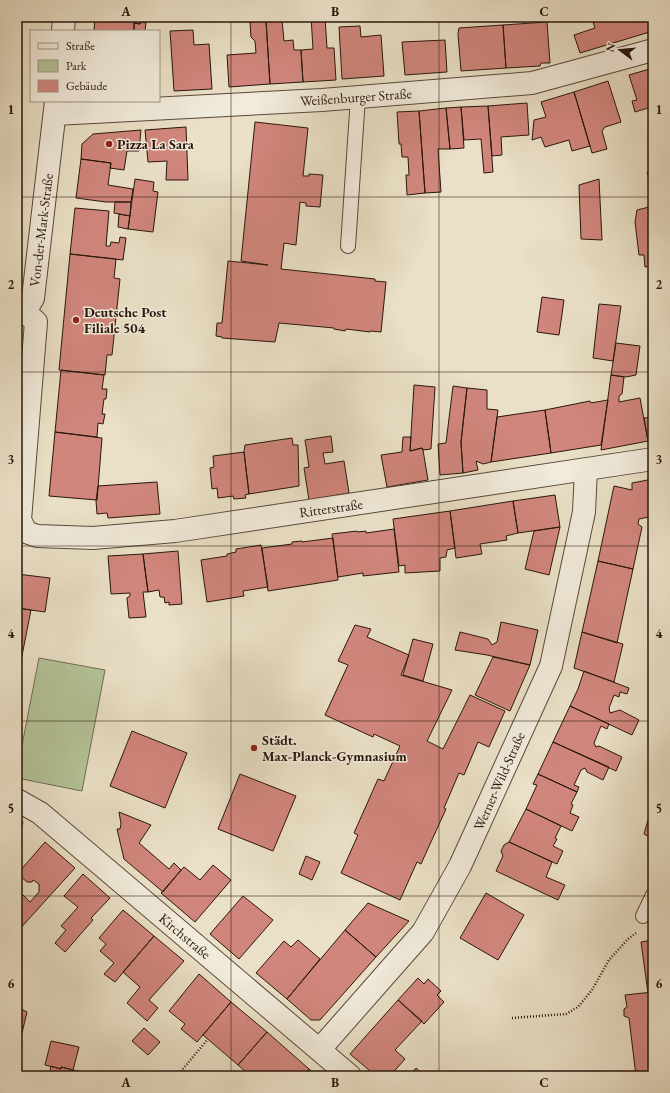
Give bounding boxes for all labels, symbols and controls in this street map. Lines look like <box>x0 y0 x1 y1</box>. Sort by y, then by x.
text: A <box>120 3 131 20</box>
text: B <box>331 3 339 20</box>
text: C <box>539 3 549 20</box>
legend <box>30 30 160 102</box>
north arrow <box>600 30 640 70</box>
text: Straße <box>66 38 95 54</box>
text: N <box>602 41 618 53</box>
text: Park <box>66 58 87 74</box>
text: Gebäude <box>66 78 108 94</box>
street label: Weißenburger Straße <box>299 84 413 110</box>
text: 1 <box>8 101 15 118</box>
text: 1 <box>656 101 663 118</box>
place label: Pizza La Sara <box>117 135 195 153</box>
marker: Pizza La Sara <box>104 139 114 149</box>
street label: Von-der-Mark-Straße <box>25 172 57 288</box>
text: 2 <box>8 276 15 293</box>
text: 2 <box>656 276 663 293</box>
place label: Deutsche Post Filiale 504 <box>84 303 167 337</box>
marker: Deutsche Post Filiale 504 <box>71 315 81 325</box>
text: 3 <box>8 451 15 468</box>
text: 3 <box>656 451 663 468</box>
street label: Ritterstraße <box>298 495 364 521</box>
text: 4 <box>8 625 15 642</box>
text: 4 <box>656 625 663 642</box>
street label: Werner-Wild-Straße <box>469 728 529 833</box>
place label: Städt. Max-Planck-Gymnasium <box>262 731 407 765</box>
marker: Städt. Max-Planck-Gymnasium <box>249 743 259 753</box>
text: 5 <box>8 800 14 817</box>
text: 5 <box>656 800 662 817</box>
street label: Kirchstraße <box>155 909 215 963</box>
text: 6 <box>8 975 15 992</box>
text: 6 <box>656 975 663 992</box>
text: A <box>120 1074 131 1091</box>
text: B <box>331 1074 339 1091</box>
text: C <box>539 1074 549 1091</box>

